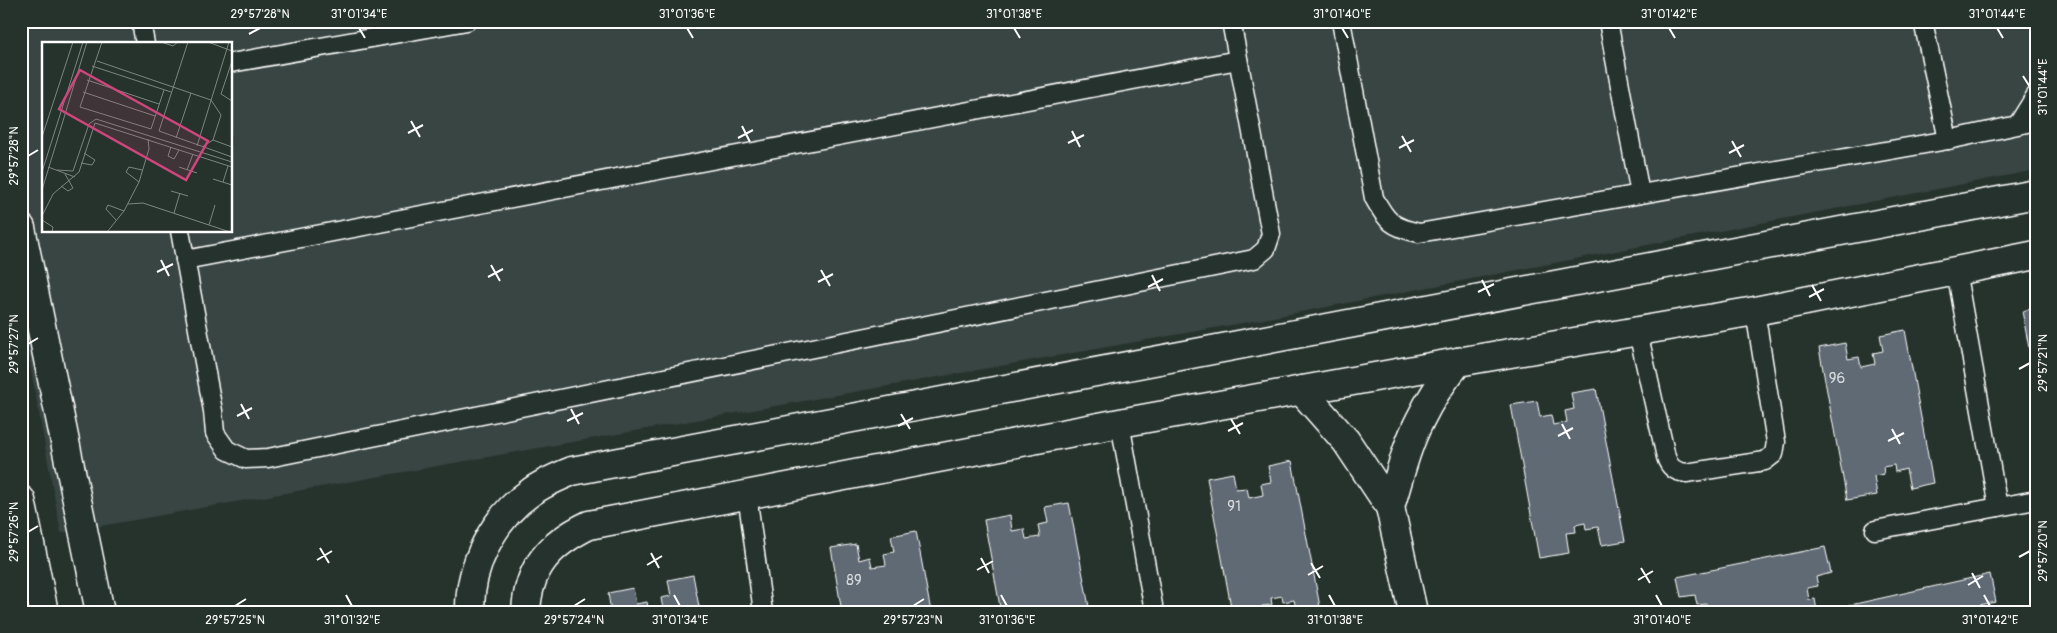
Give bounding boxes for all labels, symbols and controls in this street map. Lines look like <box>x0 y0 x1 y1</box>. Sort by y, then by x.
text: 29°57'28"N <box>230 7 290 22</box>
text: 31°01'34"E <box>331 7 387 22</box>
text: 31°01'36"E <box>659 7 715 22</box>
text: 31°01'38"E <box>986 7 1042 22</box>
text: 31°01'40"E <box>1313 7 1371 22</box>
text: 31°01'42"E <box>1641 7 1697 22</box>
text: 31°01'44"E <box>1969 7 2025 22</box>
inset map <box>42 42 232 232</box>
text: 31°01'44"E <box>2036 59 2051 115</box>
text: 29°57'28"N <box>7 126 22 186</box>
text: 29°57'27"N <box>7 314 22 374</box>
text: 29°57'21"N <box>2036 334 2051 392</box>
house number: 96 <box>1829 369 1845 388</box>
house number: 91 <box>1227 497 1241 516</box>
text: 29°57'26"N <box>7 502 22 562</box>
text: 29°57'20"N <box>2036 520 2051 582</box>
house number: 89 <box>846 571 862 590</box>
text: 29°57'25"N <box>205 613 265 628</box>
text: 31°01'32"E <box>324 613 380 628</box>
text: 29°57'24"N <box>544 613 604 628</box>
text: 31°01'34"E <box>652 613 708 628</box>
text: 29°57'23"N <box>883 613 943 628</box>
text: 31°01'36"E <box>979 613 1035 628</box>
text: 31°01'38"E <box>1307 613 1363 628</box>
text: 31°01'40"E <box>1633 613 1691 628</box>
text: 31°01'42"E <box>1962 613 2018 628</box>

